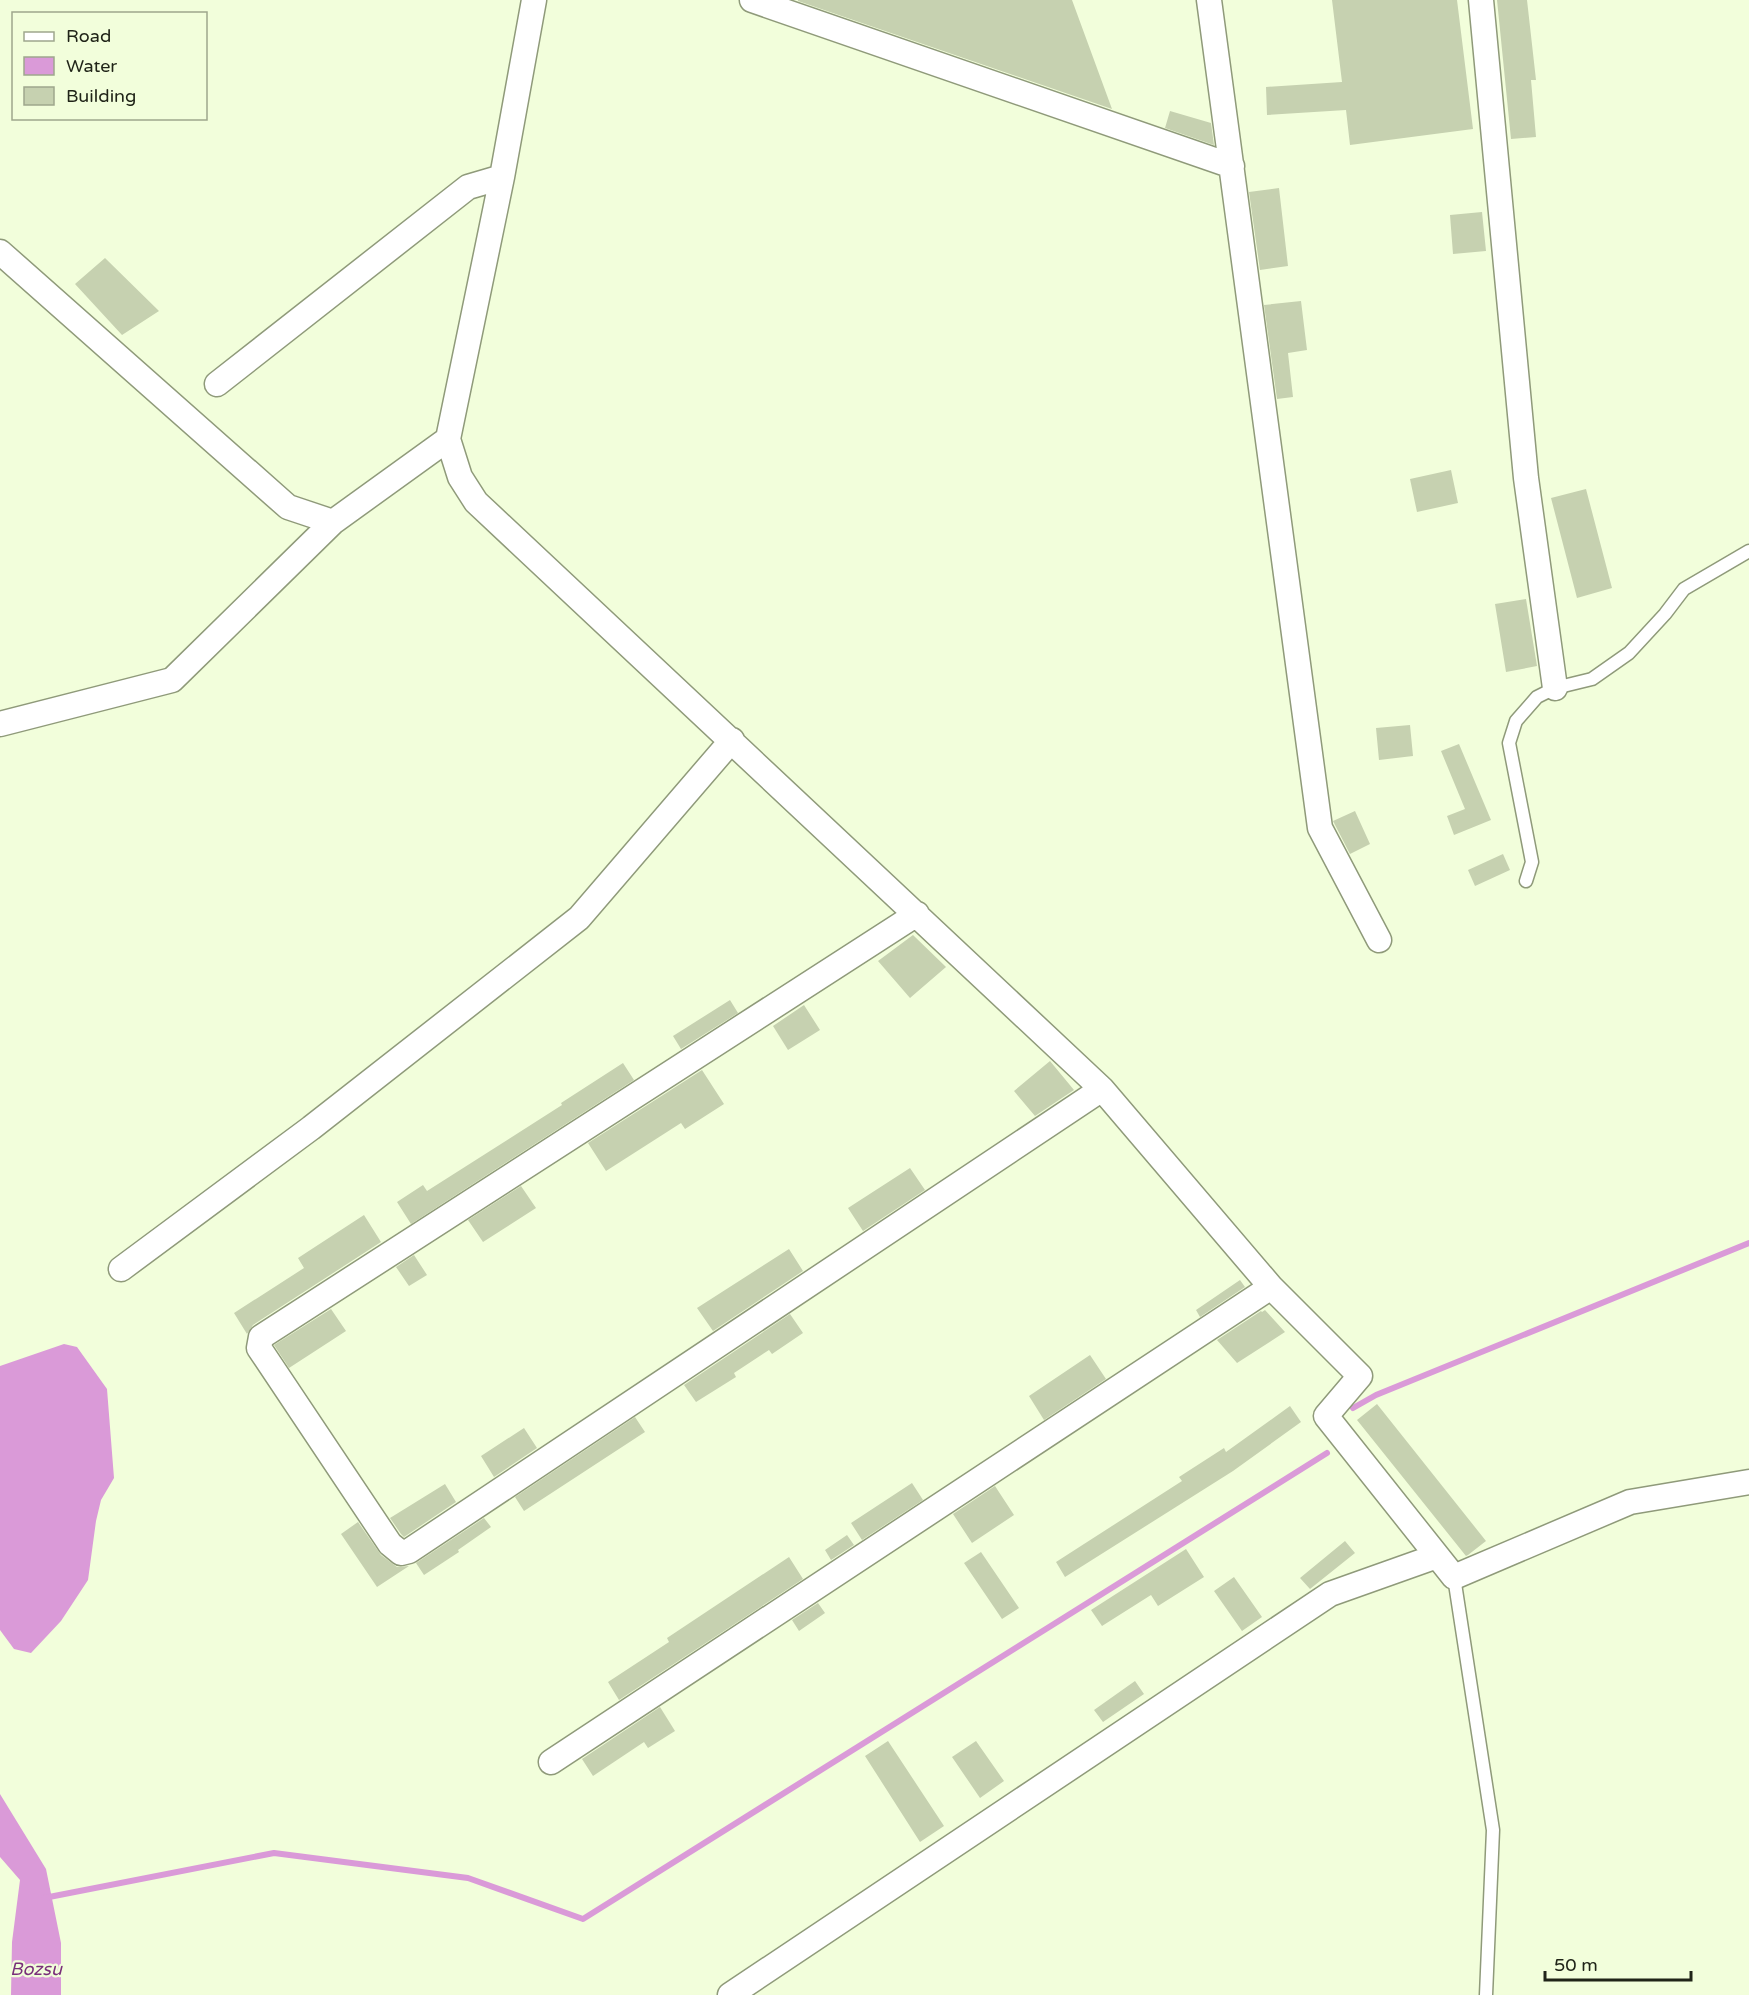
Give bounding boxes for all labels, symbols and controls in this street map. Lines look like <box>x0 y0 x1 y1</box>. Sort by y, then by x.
legend <box>12 12 207 120</box>
text: Road <box>66 25 111 47</box>
text: Water <box>66 55 117 77</box>
text: Building <box>66 85 136 107</box>
scale bar <box>1545 1944 1690 1982</box>
text: 50 m <box>1554 1954 1598 1976</box>
water label: Bozsu <box>10 1958 63 1980</box>

